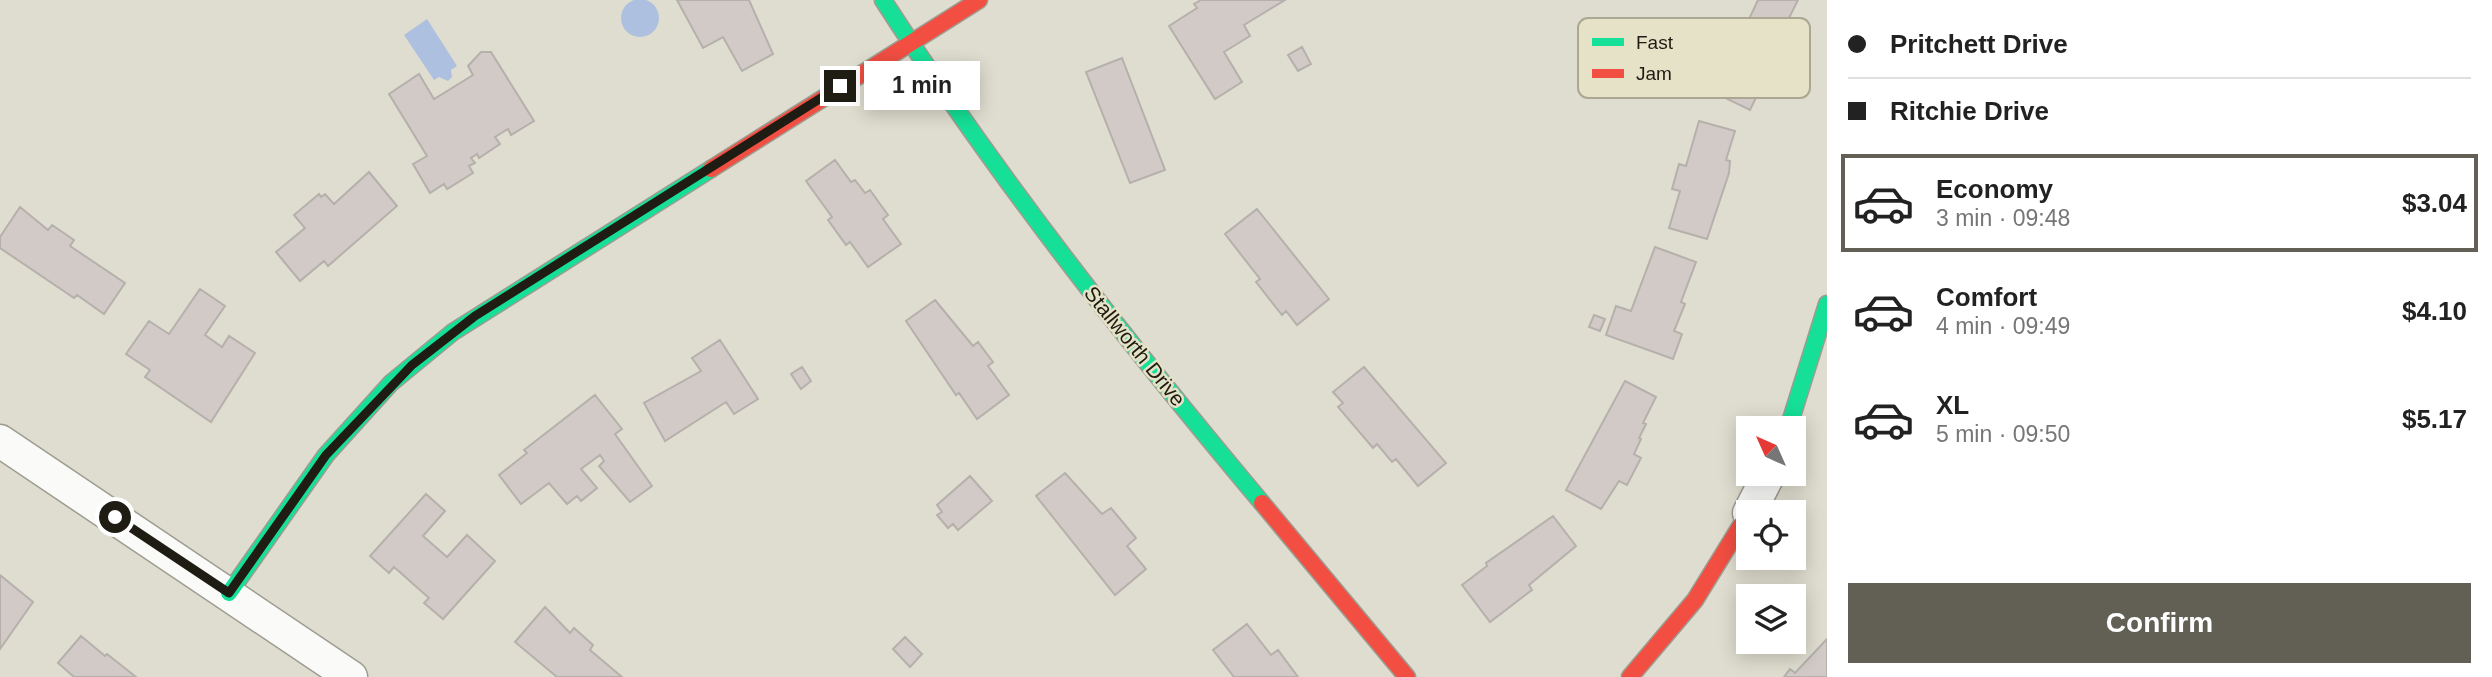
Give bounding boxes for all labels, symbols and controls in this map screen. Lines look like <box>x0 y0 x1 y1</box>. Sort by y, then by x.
legend <box>1578 18 1810 98</box>
text: Pritchett Drive <box>1890 29 2068 59</box>
text: Fast <box>1636 32 1674 53</box>
callout: 1 min <box>864 62 980 110</box>
text: Jam <box>1636 63 1672 84</box>
route end <box>824 70 856 102</box>
text: 1 min <box>892 72 952 98</box>
text: Ritchie Drive <box>1890 96 2049 126</box>
icon: car <box>1852 172 1915 235</box>
text: Economy <box>1936 174 2053 204</box>
text: $3.04 <box>2402 188 2467 218</box>
text: 3 min · 09:48 <box>1936 205 2070 231</box>
icon: car <box>1852 280 1915 343</box>
street label: Stallworth Drive <box>1080 282 1190 410</box>
text: Comfort <box>1936 282 2037 312</box>
text: $4.10 <box>2402 296 2467 326</box>
text: 4 min · 09:49 <box>1936 313 2070 339</box>
icon: car <box>1852 388 1915 451</box>
text: XL <box>1936 390 1969 420</box>
text: $5.17 <box>2402 404 2467 434</box>
north arrow <box>1736 416 1806 486</box>
map controls <box>1736 416 1806 654</box>
text: 5 min · 09:50 <box>1936 421 2070 447</box>
button: locate <box>1736 500 1806 570</box>
route start <box>99 501 131 533</box>
button: Confirm <box>1848 583 2471 663</box>
button: layers <box>1736 584 1806 654</box>

